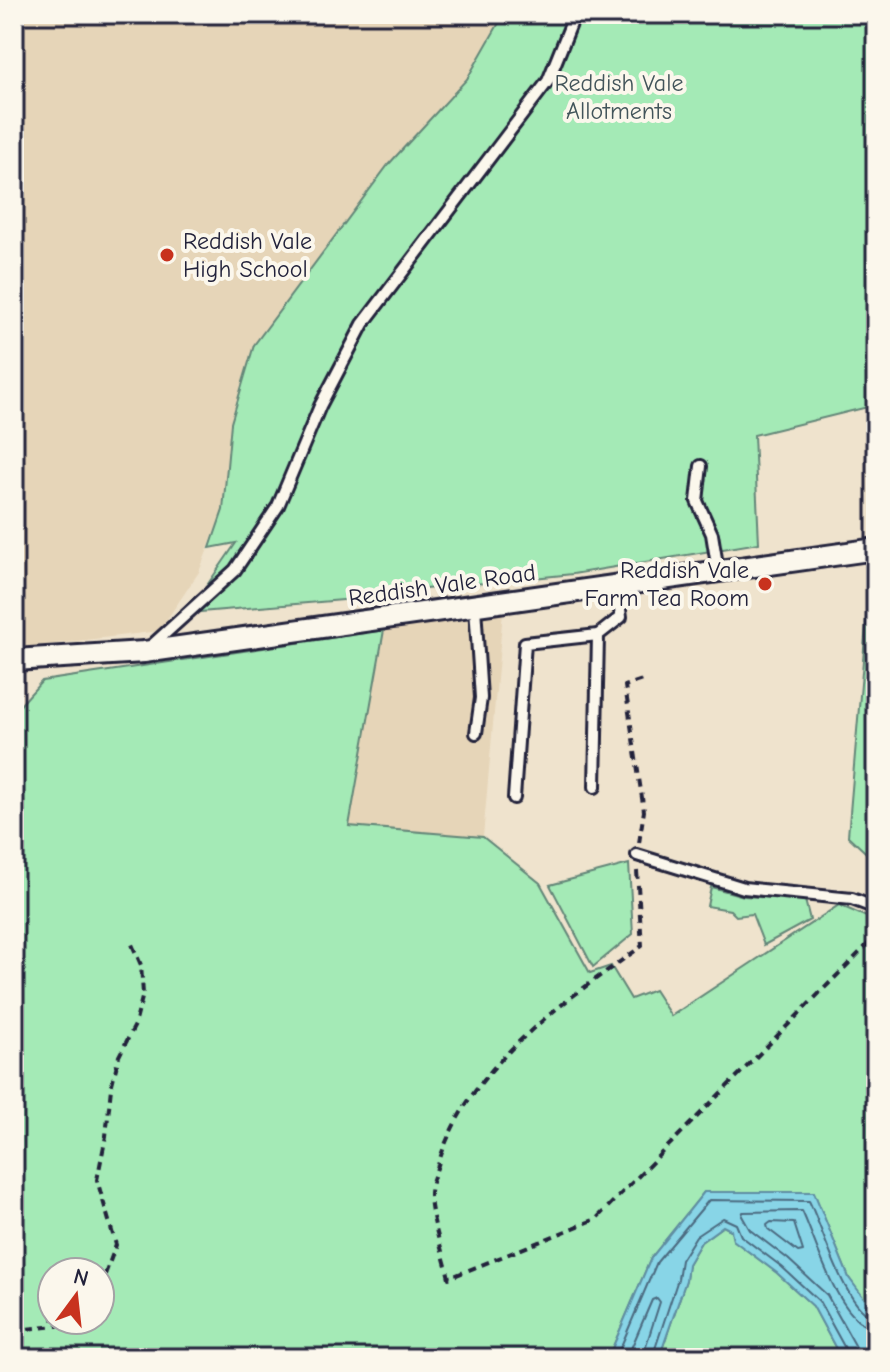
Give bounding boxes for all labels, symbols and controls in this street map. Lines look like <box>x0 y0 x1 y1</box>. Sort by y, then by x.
park label: Reddish Vale Allotments <box>555 69 683 125</box>
place label: Reddish Vale High School <box>183 227 312 283</box>
marker: Reddish Vale High School <box>158 246 176 264</box>
place label: Reddish Vale Farm Tea Room <box>584 556 749 612</box>
street label: Reddish Vale Road <box>347 558 537 612</box>
marker: Reddish Vale Farm Tea Room <box>756 575 774 593</box>
north arrow <box>36 1256 116 1336</box>
text: N <box>71 1263 91 1292</box>

